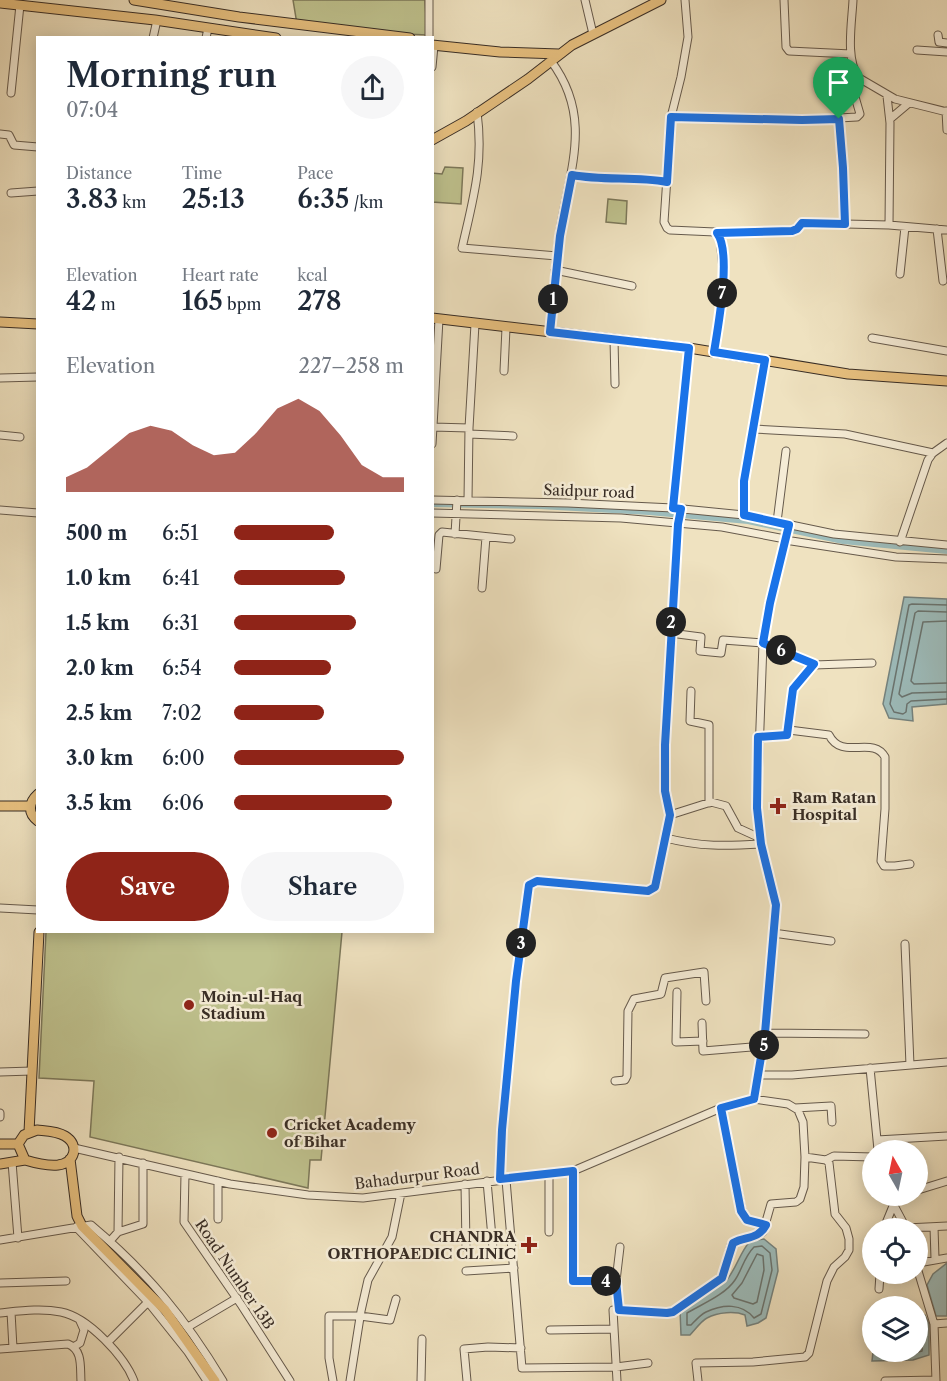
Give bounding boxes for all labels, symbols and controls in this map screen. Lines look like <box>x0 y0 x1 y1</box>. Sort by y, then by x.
text: Morning run <box>66 55 277 96</box>
button: share <box>341 56 404 119</box>
pin <box>813 57 864 119</box>
icon: arrive <box>822 66 855 99</box>
text: 07:04 <box>66 98 118 122</box>
text: Distance <box>66 163 132 183</box>
text: Time <box>182 163 222 183</box>
text: Pace <box>297 163 333 183</box>
text: 3.83 <box>66 183 118 215</box>
text: 25:13 <box>182 183 245 215</box>
text: 6:35 <box>297 183 349 215</box>
text: km <box>118 192 146 212</box>
text: /km <box>349 192 383 212</box>
text: Elevation <box>66 265 137 285</box>
text: Heart rate <box>182 265 259 285</box>
text: kcal <box>297 265 328 285</box>
pin: 7 <box>707 278 737 308</box>
text: 7 <box>718 283 726 303</box>
pin: 1 <box>538 284 568 314</box>
text: 42 <box>66 285 97 317</box>
text: 165 <box>182 285 223 317</box>
text: 278 <box>297 285 342 317</box>
text: 1 <box>549 289 557 309</box>
text: m <box>97 294 116 314</box>
text: bpm <box>223 294 262 314</box>
text: Elevation <box>66 354 155 378</box>
text: 227–258 m <box>299 354 404 378</box>
street label: Saidpur road <box>543 480 635 502</box>
text: 500 m <box>66 521 127 545</box>
text: 6:51 <box>162 521 199 545</box>
text: 1.0 km <box>66 566 131 590</box>
text: 6:41 <box>162 566 199 590</box>
pin: 2 <box>656 607 686 637</box>
text: 1.5 km <box>66 611 130 635</box>
text: 6:31 <box>162 611 199 635</box>
text: 2 <box>666 612 676 632</box>
pin: 6 <box>766 635 796 665</box>
text: 6 <box>776 640 786 660</box>
text: 2.0 km <box>66 656 134 680</box>
text: 6:54 <box>162 656 202 680</box>
text: 2.5 km <box>66 701 133 725</box>
text: 7:02 <box>162 701 202 725</box>
text: 3.0 km <box>66 746 133 770</box>
text: 6:00 <box>162 746 205 770</box>
place label: Ram Ratan Hospital <box>792 788 877 824</box>
text: 3.5 km <box>66 791 132 815</box>
text: 6:06 <box>162 791 204 815</box>
marker: Ram Ratan Hospital <box>769 797 787 815</box>
button: Save <box>66 852 229 921</box>
button: Share <box>241 852 404 921</box>
pin: 3 <box>506 928 536 958</box>
text: 3 <box>516 933 526 953</box>
place label: Moin-ul-Haq Stadium <box>201 987 302 1023</box>
marker: Moin-ul-Haq Stadium <box>182 998 196 1012</box>
pin: 5 <box>749 1030 779 1060</box>
text: 5 <box>760 1035 768 1055</box>
place label: Cricket Academy of Bihar <box>284 1115 417 1151</box>
marker: Cricket Academy of Bihar <box>265 1126 279 1140</box>
north arrow <box>862 1140 928 1206</box>
map controls <box>862 1140 928 1362</box>
street label: Bahadurpur Road <box>353 1159 481 1193</box>
street label: Road Number 13B <box>191 1215 279 1333</box>
button: locate <box>862 1218 928 1284</box>
place label: CHANDRA ORTHOPAEDIC CLINIC <box>327 1227 516 1263</box>
marker: CHANDRA ORTHOPAEDIC CLINIC <box>520 1236 538 1254</box>
pin: 4 <box>591 1266 621 1296</box>
text: 4 <box>601 1271 611 1291</box>
button: layers <box>862 1296 928 1362</box>

